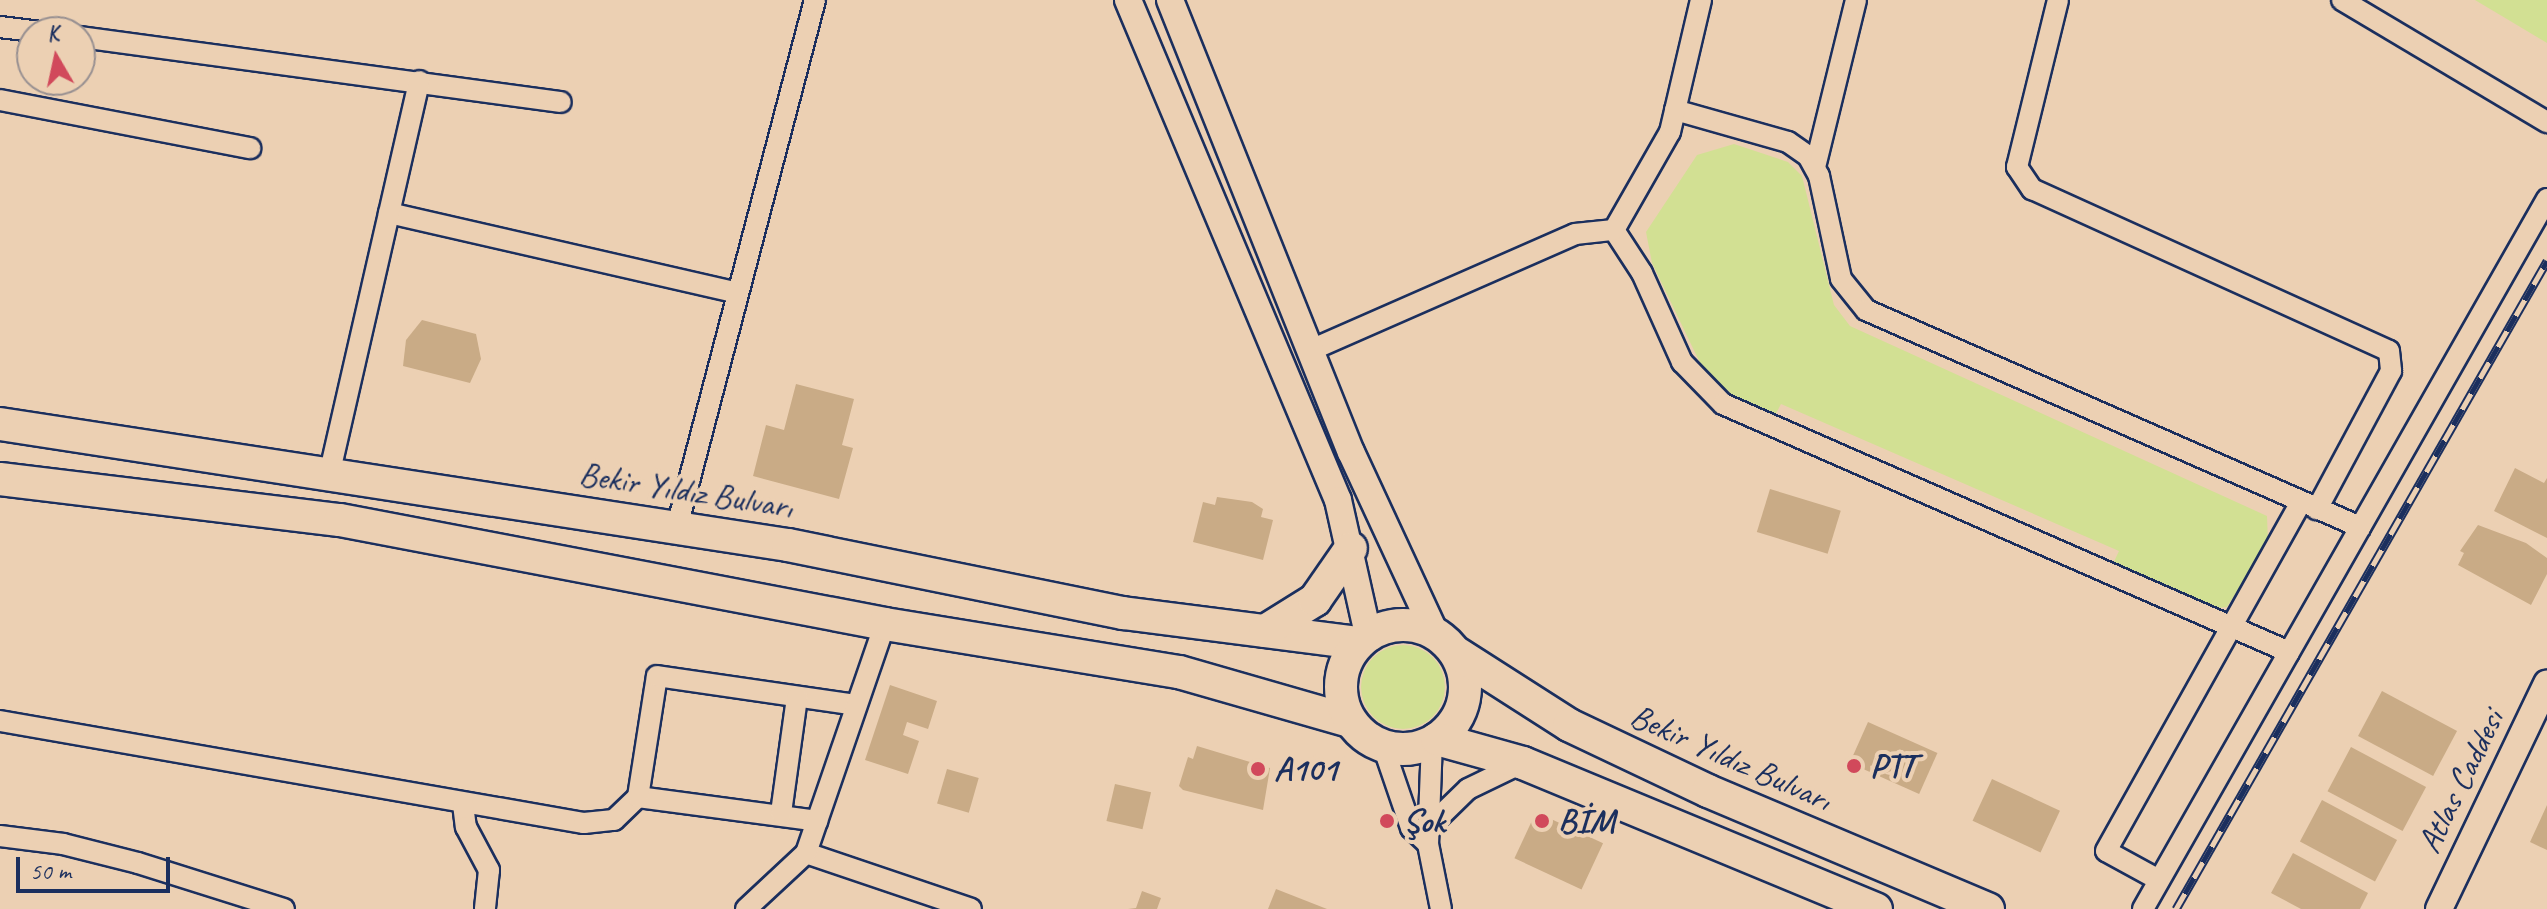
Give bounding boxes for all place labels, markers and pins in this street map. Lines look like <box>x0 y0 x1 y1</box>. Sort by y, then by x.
place label: PTT <box>1870 746 1915 786</box>
place label: A101 <box>1274 749 1337 789</box>
marker: PTT <box>1845 757 1863 775</box>
marker: A101 <box>1249 760 1267 778</box>
place label: Şok <box>1403 801 1445 841</box>
place label: BİM <box>1558 801 1614 841</box>
marker: Şok <box>1378 812 1396 830</box>
marker: BİM <box>1533 812 1551 830</box>

